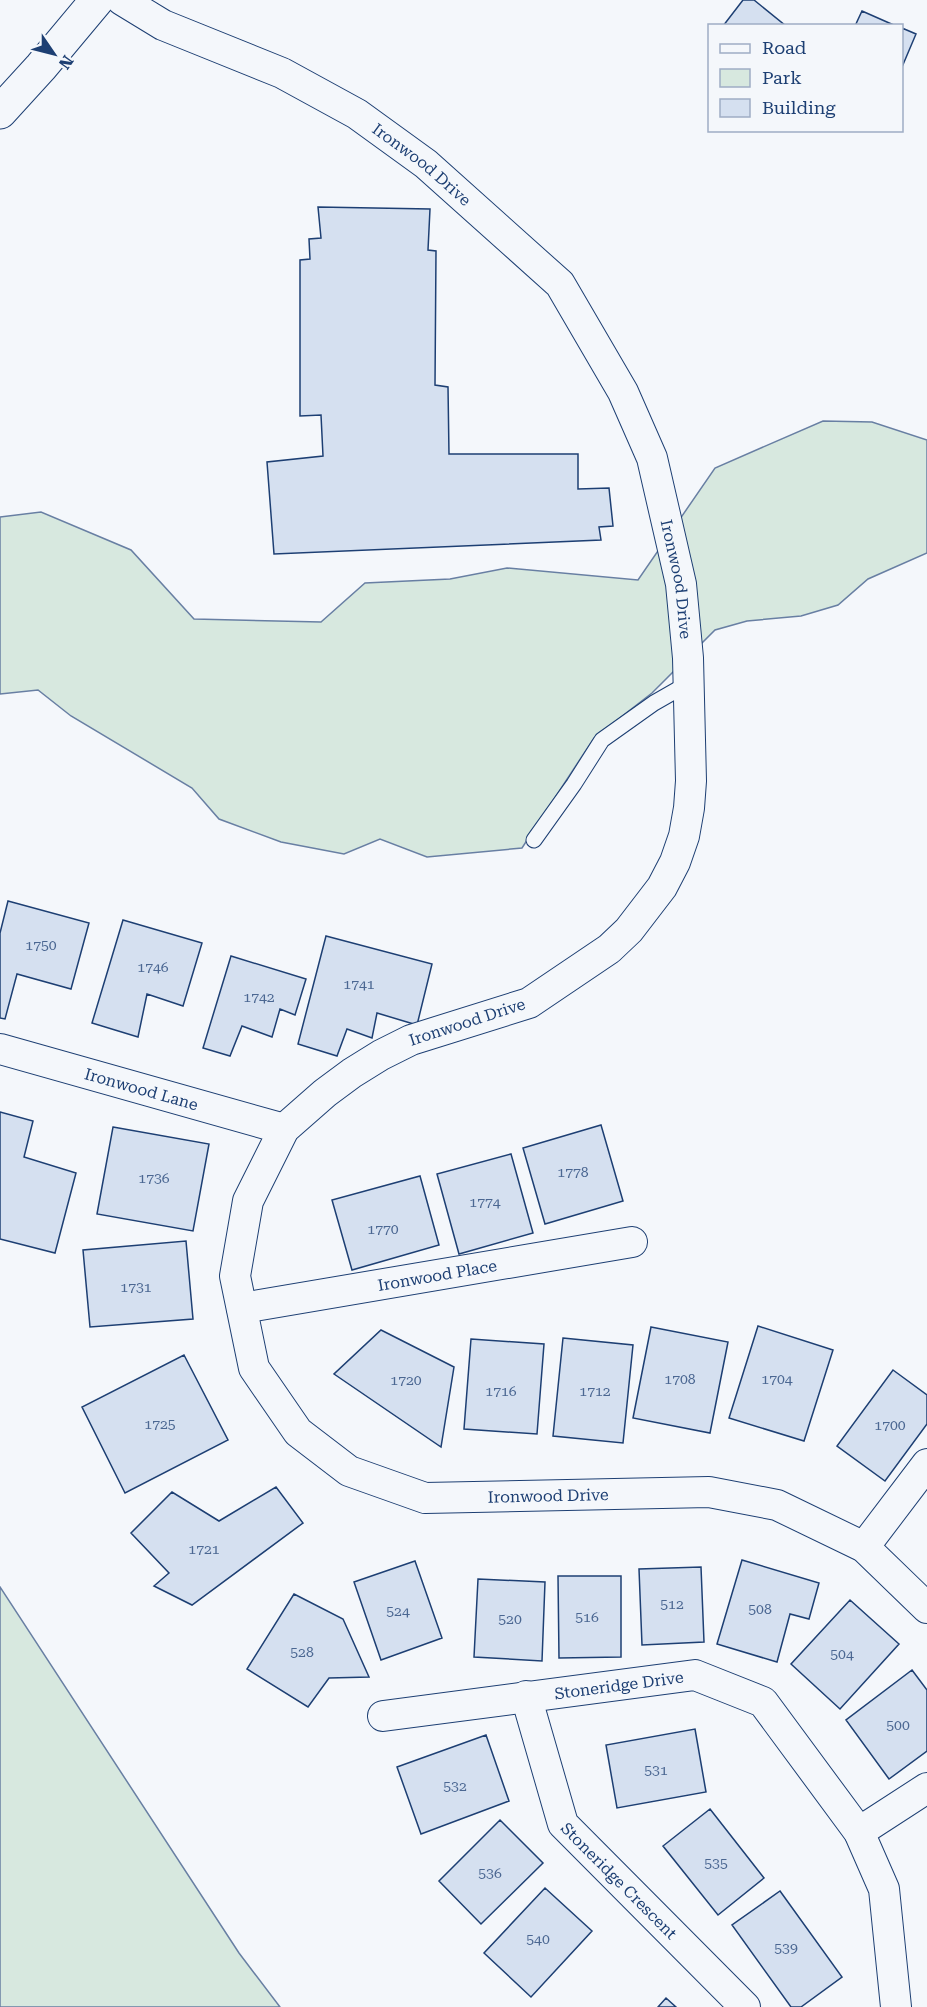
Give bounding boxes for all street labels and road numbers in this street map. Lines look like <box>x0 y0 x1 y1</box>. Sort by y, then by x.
street label: Ironwood Drive <box>369 119 475 210</box>
street label: Ironwood Drive <box>657 518 696 640</box>
street label: Ironwood Drive <box>407 994 528 1050</box>
street label: Ironwood Lane <box>82 1064 201 1114</box>
street label: Ironwood Place <box>376 1255 499 1294</box>
street label: Ironwood Drive <box>487 1485 609 1506</box>
street label: Stoneridge Drive <box>553 1667 685 1703</box>
street label: Stoneridge Crescent <box>557 1818 681 1943</box>

